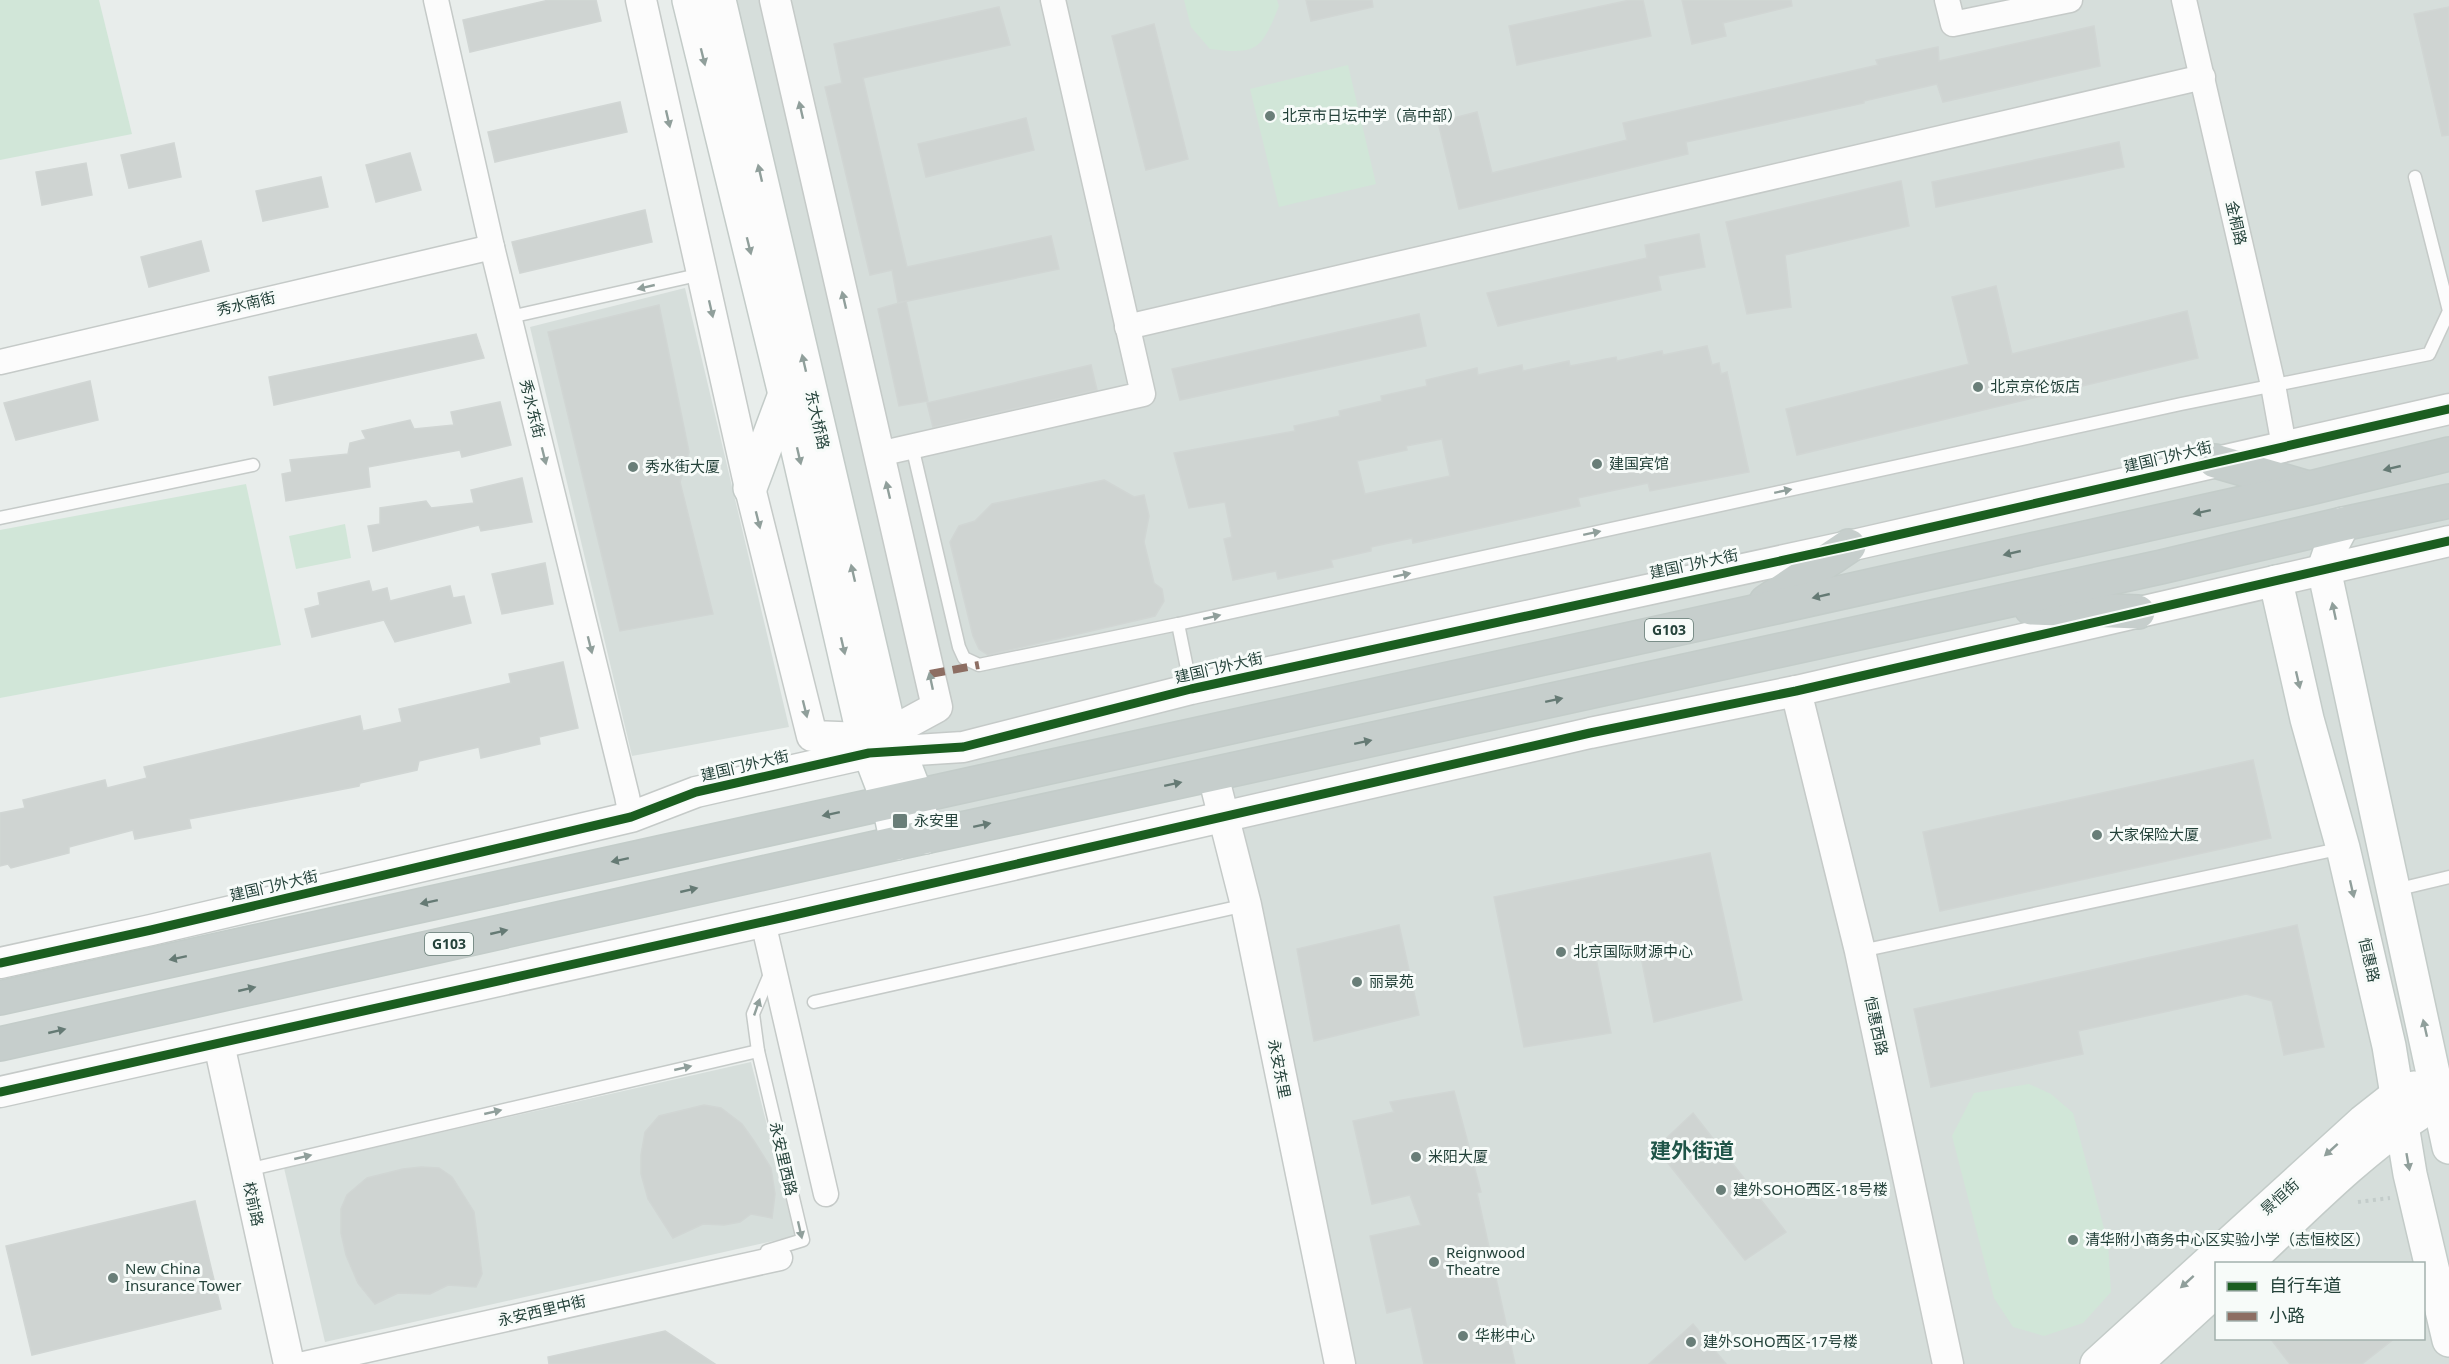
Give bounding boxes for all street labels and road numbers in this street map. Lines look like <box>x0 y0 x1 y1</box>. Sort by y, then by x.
street label: 金桐路 <box>2222 199 2252 247</box>
street label: 秀水南街 <box>214 287 277 320</box>
street label: 秀水东街 <box>516 377 550 440</box>
street label: 东大桥路 <box>801 388 834 451</box>
street label: 建国门外大街 <box>2122 436 2214 476</box>
street label: 建国门外大街 <box>1648 544 1740 582</box>
road number: G103 <box>1645 619 1693 641</box>
street label: 建国门外大街 <box>1173 647 1265 687</box>
street label: 建国门外大街 <box>699 745 791 785</box>
street label: 建国门外大街 <box>228 865 320 905</box>
road number: G103 <box>425 933 473 955</box>
street label: 恒惠路 <box>2355 936 2385 984</box>
street label: 恒惠西路 <box>1861 994 1893 1057</box>
street label: 永安东里 <box>1264 1037 1296 1100</box>
street label: 永安里西路 <box>766 1120 802 1198</box>
street label: 景恒街 <box>2256 1174 2303 1219</box>
street label: 校前路 <box>240 1180 268 1228</box>
street label: 永安西里中街 <box>496 1290 588 1330</box>

